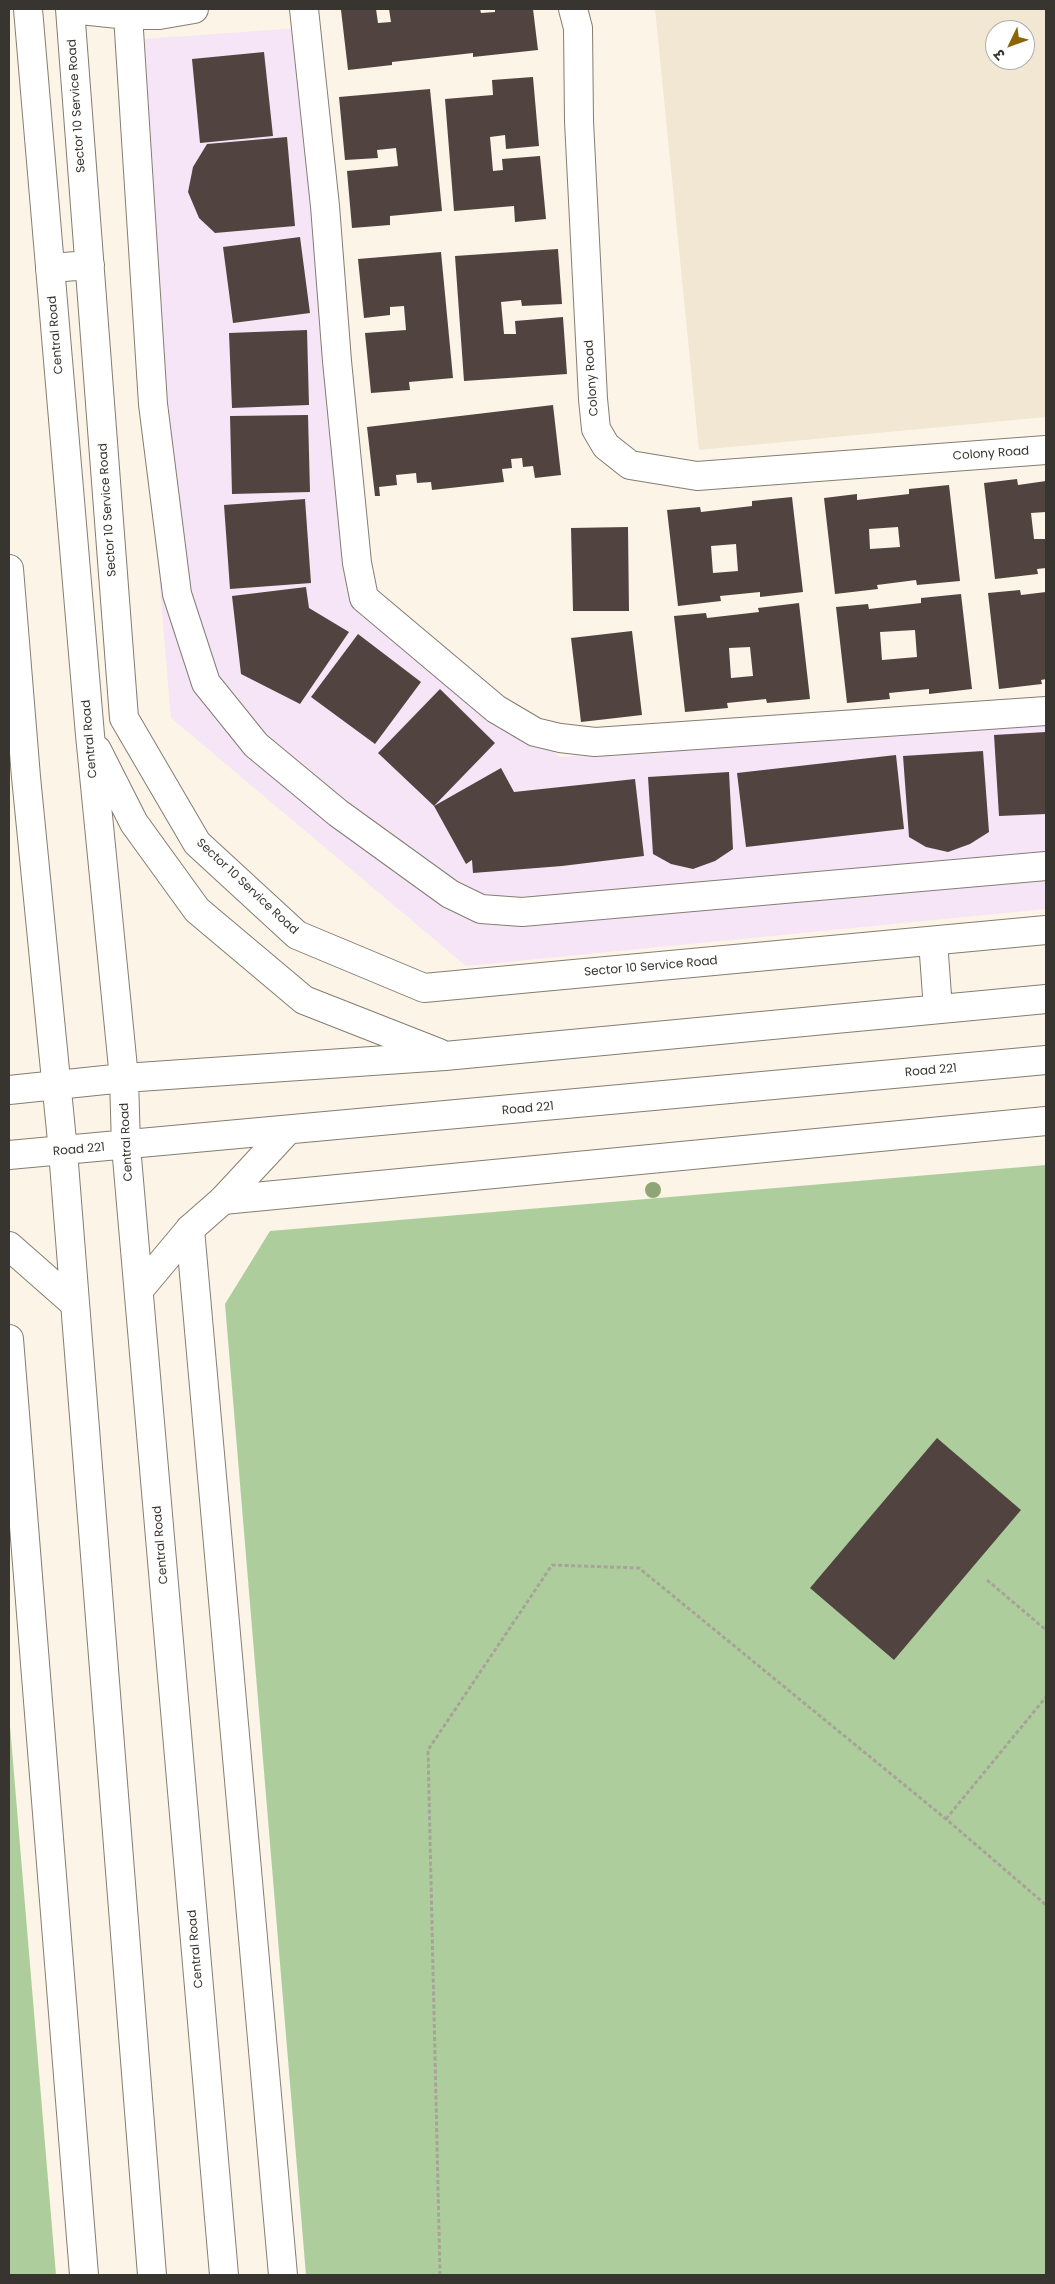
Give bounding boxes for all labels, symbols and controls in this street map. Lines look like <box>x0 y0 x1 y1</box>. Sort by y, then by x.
north arrow <box>985 20 1035 70</box>
street label: Sector 10 Service Road <box>65 39 89 173</box>
text: उ <box>990 45 1010 64</box>
street label: Central Road <box>45 295 67 375</box>
street label: Colony Road <box>582 339 602 417</box>
street label: Sector 10 Service Road <box>96 443 120 577</box>
street label: Colony Road <box>952 444 1030 464</box>
street label: Central Road <box>79 699 101 779</box>
street label: Sector 10 Service Road <box>193 836 301 938</box>
street label: Sector 10 Service Road <box>584 954 718 980</box>
street label: Road 221 <box>904 1062 958 1080</box>
street label: Road 221 <box>501 1100 555 1118</box>
street label: Central Road <box>118 1102 136 1182</box>
street label: Road 221 <box>52 1141 106 1159</box>
street label: Central Road <box>150 1505 172 1585</box>
street label: Central Road <box>185 1909 207 1989</box>

